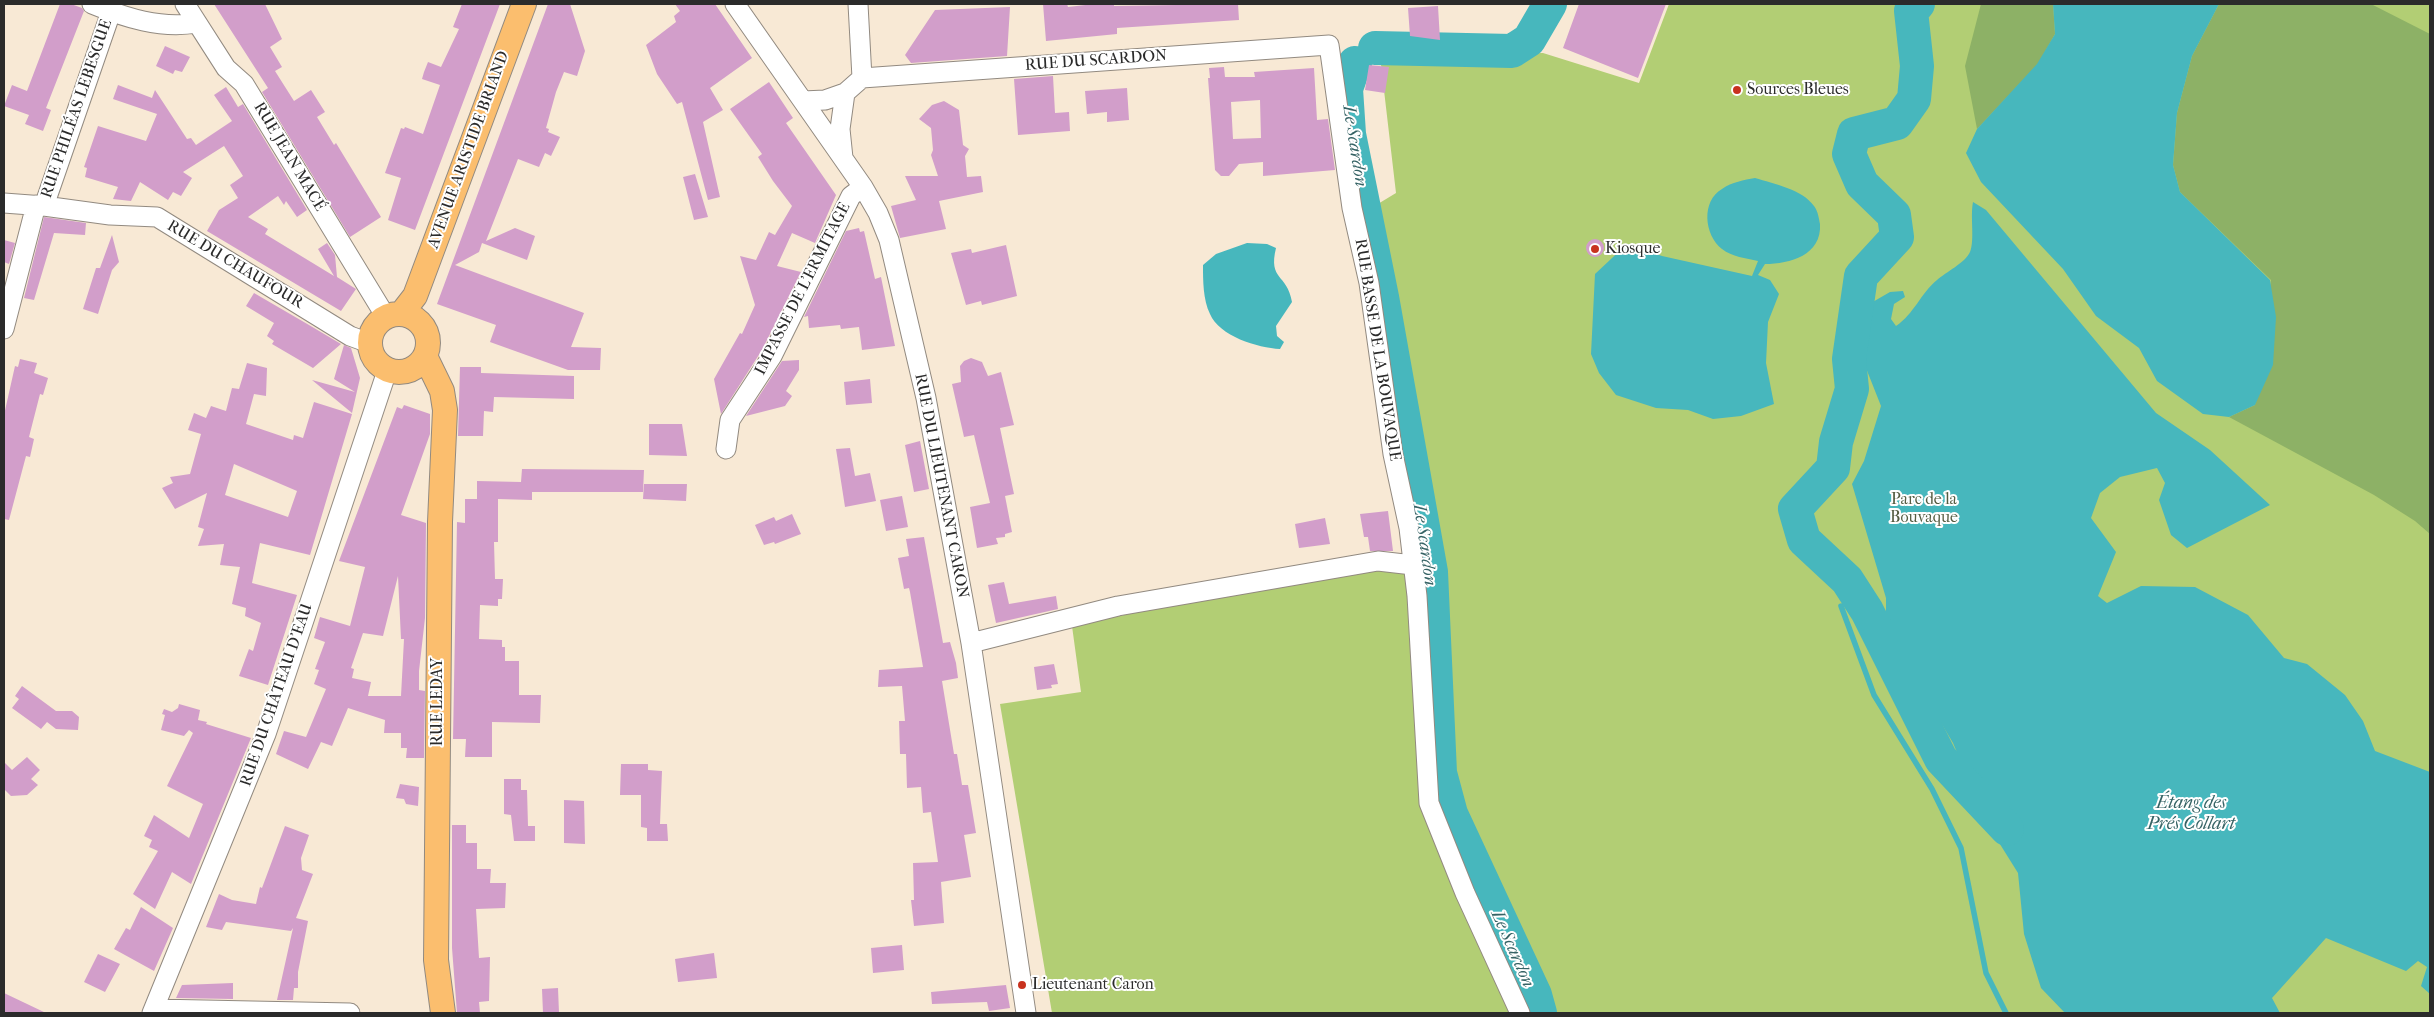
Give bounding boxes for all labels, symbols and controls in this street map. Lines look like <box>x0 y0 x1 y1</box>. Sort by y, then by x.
street label: RUE PHILÉAS LEBESGUE <box>37 17 117 201</box>
street label: RUE DU SCARDON <box>1024 46 1168 76</box>
street label: AVENUE ARISTIDE BRIAND <box>424 49 514 251</box>
place label: Sources Bleues <box>1747 80 1849 100</box>
marker: Sources Bleues <box>1731 84 1743 96</box>
street label: RUE JEAN MACÉ <box>249 99 329 215</box>
water label: Le Scardon <box>1337 104 1371 188</box>
street label: IMPASSE DE L'ERMITAGE <box>751 200 855 378</box>
street label: RUE DU CHAUFOUR <box>163 217 307 313</box>
street label: RUE BASSE DE LA BOUVAQUE <box>1350 237 1404 463</box>
place label: Kiosque <box>1605 239 1660 259</box>
marker: Kiosque <box>1589 243 1601 255</box>
street label: RUE DU LIEUTENANT CARON <box>910 372 972 600</box>
park label: Parc de la Bouvaque <box>1890 490 1958 528</box>
water label: Le Scardon <box>1408 503 1440 587</box>
street label: RUE DU CHÂTEAU D'EAU <box>237 601 317 789</box>
street label: RUE LEDAY <box>428 658 448 746</box>
water label: Étang des Prés Collart <box>2147 793 2235 836</box>
water label: Le Scardon <box>1485 907 1539 991</box>
place label: Lieutenant Caron <box>1032 975 1154 995</box>
marker: Lieutenant Caron <box>1016 979 1028 991</box>

